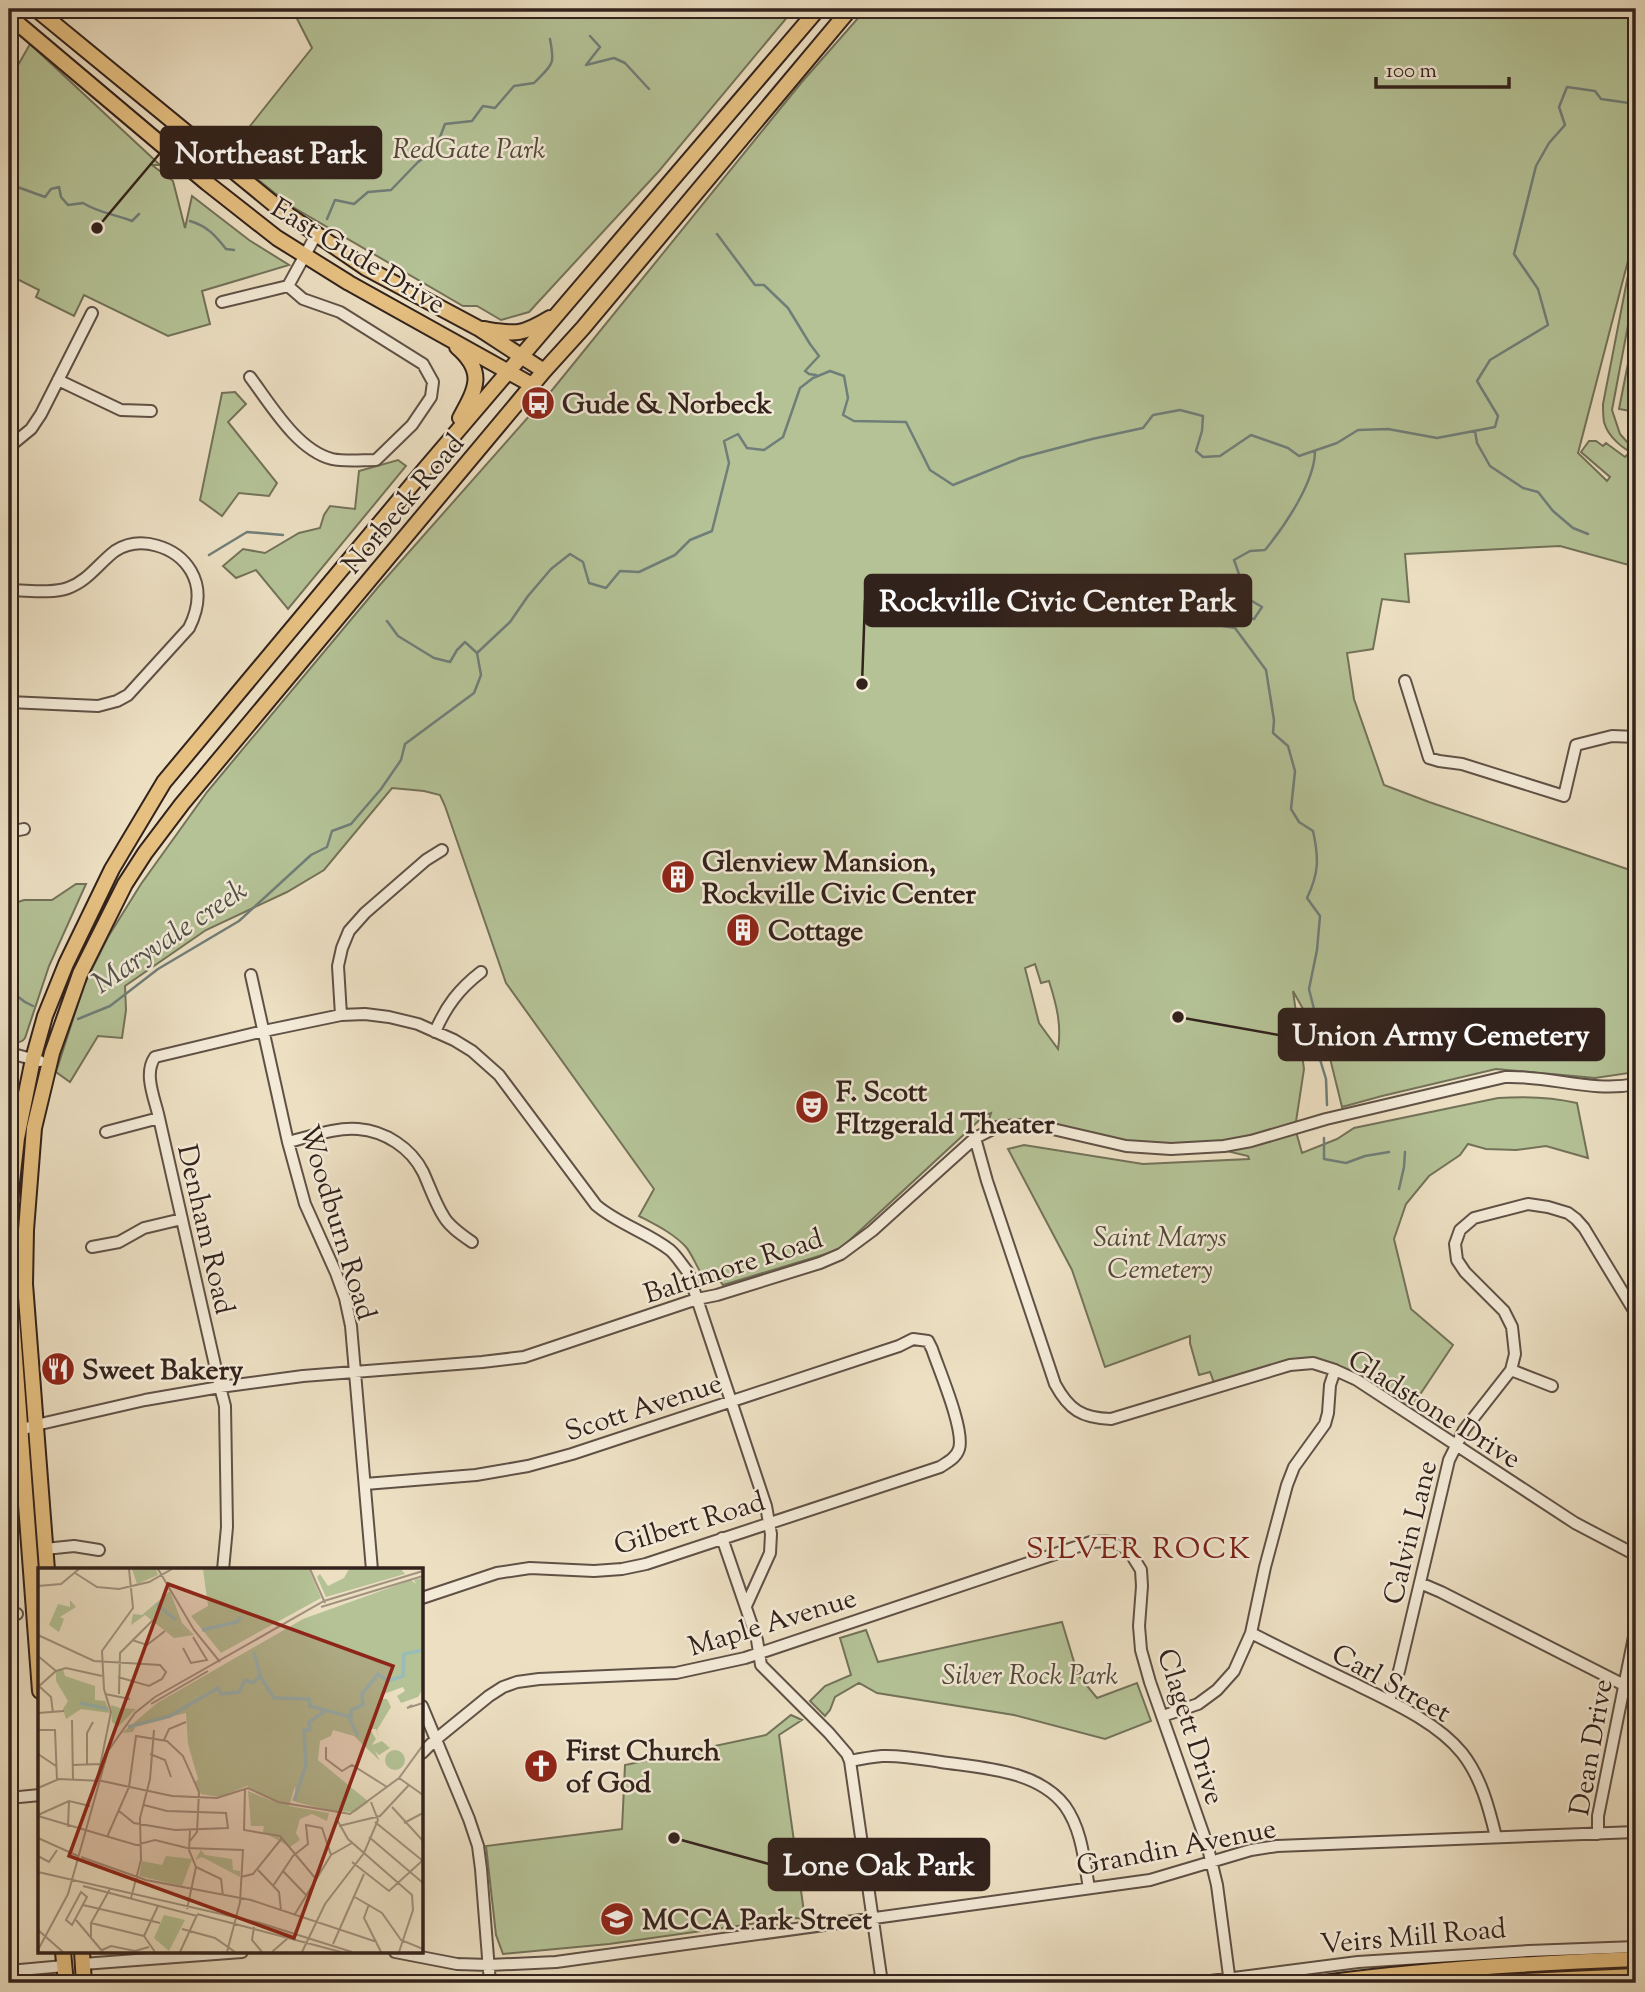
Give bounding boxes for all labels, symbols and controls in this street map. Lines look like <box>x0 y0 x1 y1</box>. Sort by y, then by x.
scale bar <box>1376 46 1508 90</box>
text: 100 m <box>1386 57 1437 87</box>
callout: Northeast Park <box>161 127 381 178</box>
park label: RedGate Park <box>393 131 546 171</box>
text: Northeast Park <box>175 134 368 177</box>
street label: East Gude Drive <box>263 190 452 326</box>
bus stop icon: Gude & Norbeck <box>519 384 557 422</box>
place label: Gude & Norbeck <box>562 386 772 426</box>
street label: Norbeck Road <box>334 426 475 584</box>
callout: Rockville Civic Center Park <box>865 575 1251 626</box>
text: Rockville Civic Center Park <box>879 582 1237 625</box>
place label: Glenview Mansion, Rockville Civic Center <box>702 844 977 916</box>
building icon: Glenview Mansion, Rockville Civic Center <box>659 858 697 896</box>
water label: Maryvale creek <box>84 870 257 1006</box>
building icon: Cottage <box>724 911 762 949</box>
place label: Cottage <box>768 913 863 953</box>
callout: Union Army Cemetery <box>1279 1009 1604 1060</box>
text: Union Army Cemetery <box>1292 1016 1590 1059</box>
place label: F. Scott FItzgerald Theater <box>836 1074 1055 1146</box>
theatre icon: F. Scott FItzgerald Theater <box>793 1088 831 1126</box>
street label: Woodburn Road <box>287 1120 385 1326</box>
street label: Denham Road <box>165 1141 243 1319</box>
park label: Saint Marys Cemetery <box>1093 1219 1227 1291</box>
street label: Baltimore Road <box>639 1220 829 1316</box>
street label: Gladstone Drive <box>1339 1341 1528 1480</box>
restaurant icon: Sweet Bakery <box>39 1350 77 1388</box>
place label: Sweet Bakery <box>82 1352 243 1392</box>
street label: Scott Avenue <box>560 1365 728 1453</box>
street label: Calvin Lane <box>1375 1457 1449 1609</box>
street label: Gilbert Road <box>609 1483 771 1567</box>
district label: SILVER ROCK <box>1026 1529 1252 1572</box>
inset map <box>38 1568 424 1954</box>
street label: Maple Avenue <box>684 1579 862 1668</box>
street label: Carl Street <box>1324 1635 1458 1734</box>
street label: Clagett Drive <box>1145 1644 1233 1810</box>
park label: Silver Rock Park <box>942 1657 1118 1697</box>
street label: Dean Drive <box>1561 1676 1625 1819</box>
place label: First Church of God <box>566 1733 721 1805</box>
church icon: First Church of God <box>522 1747 560 1785</box>
street label: Grandin Avenue <box>1073 1810 1280 1888</box>
callout: Lone Oak Park <box>769 1839 989 1890</box>
text: Lone Oak Park <box>783 1846 976 1889</box>
school or university icon: MCCA Park Street <box>598 1900 636 1938</box>
place label: MCCA Park Street <box>642 1902 872 1942</box>
street label: Veirs Mill Road <box>1319 1910 1508 1966</box>

